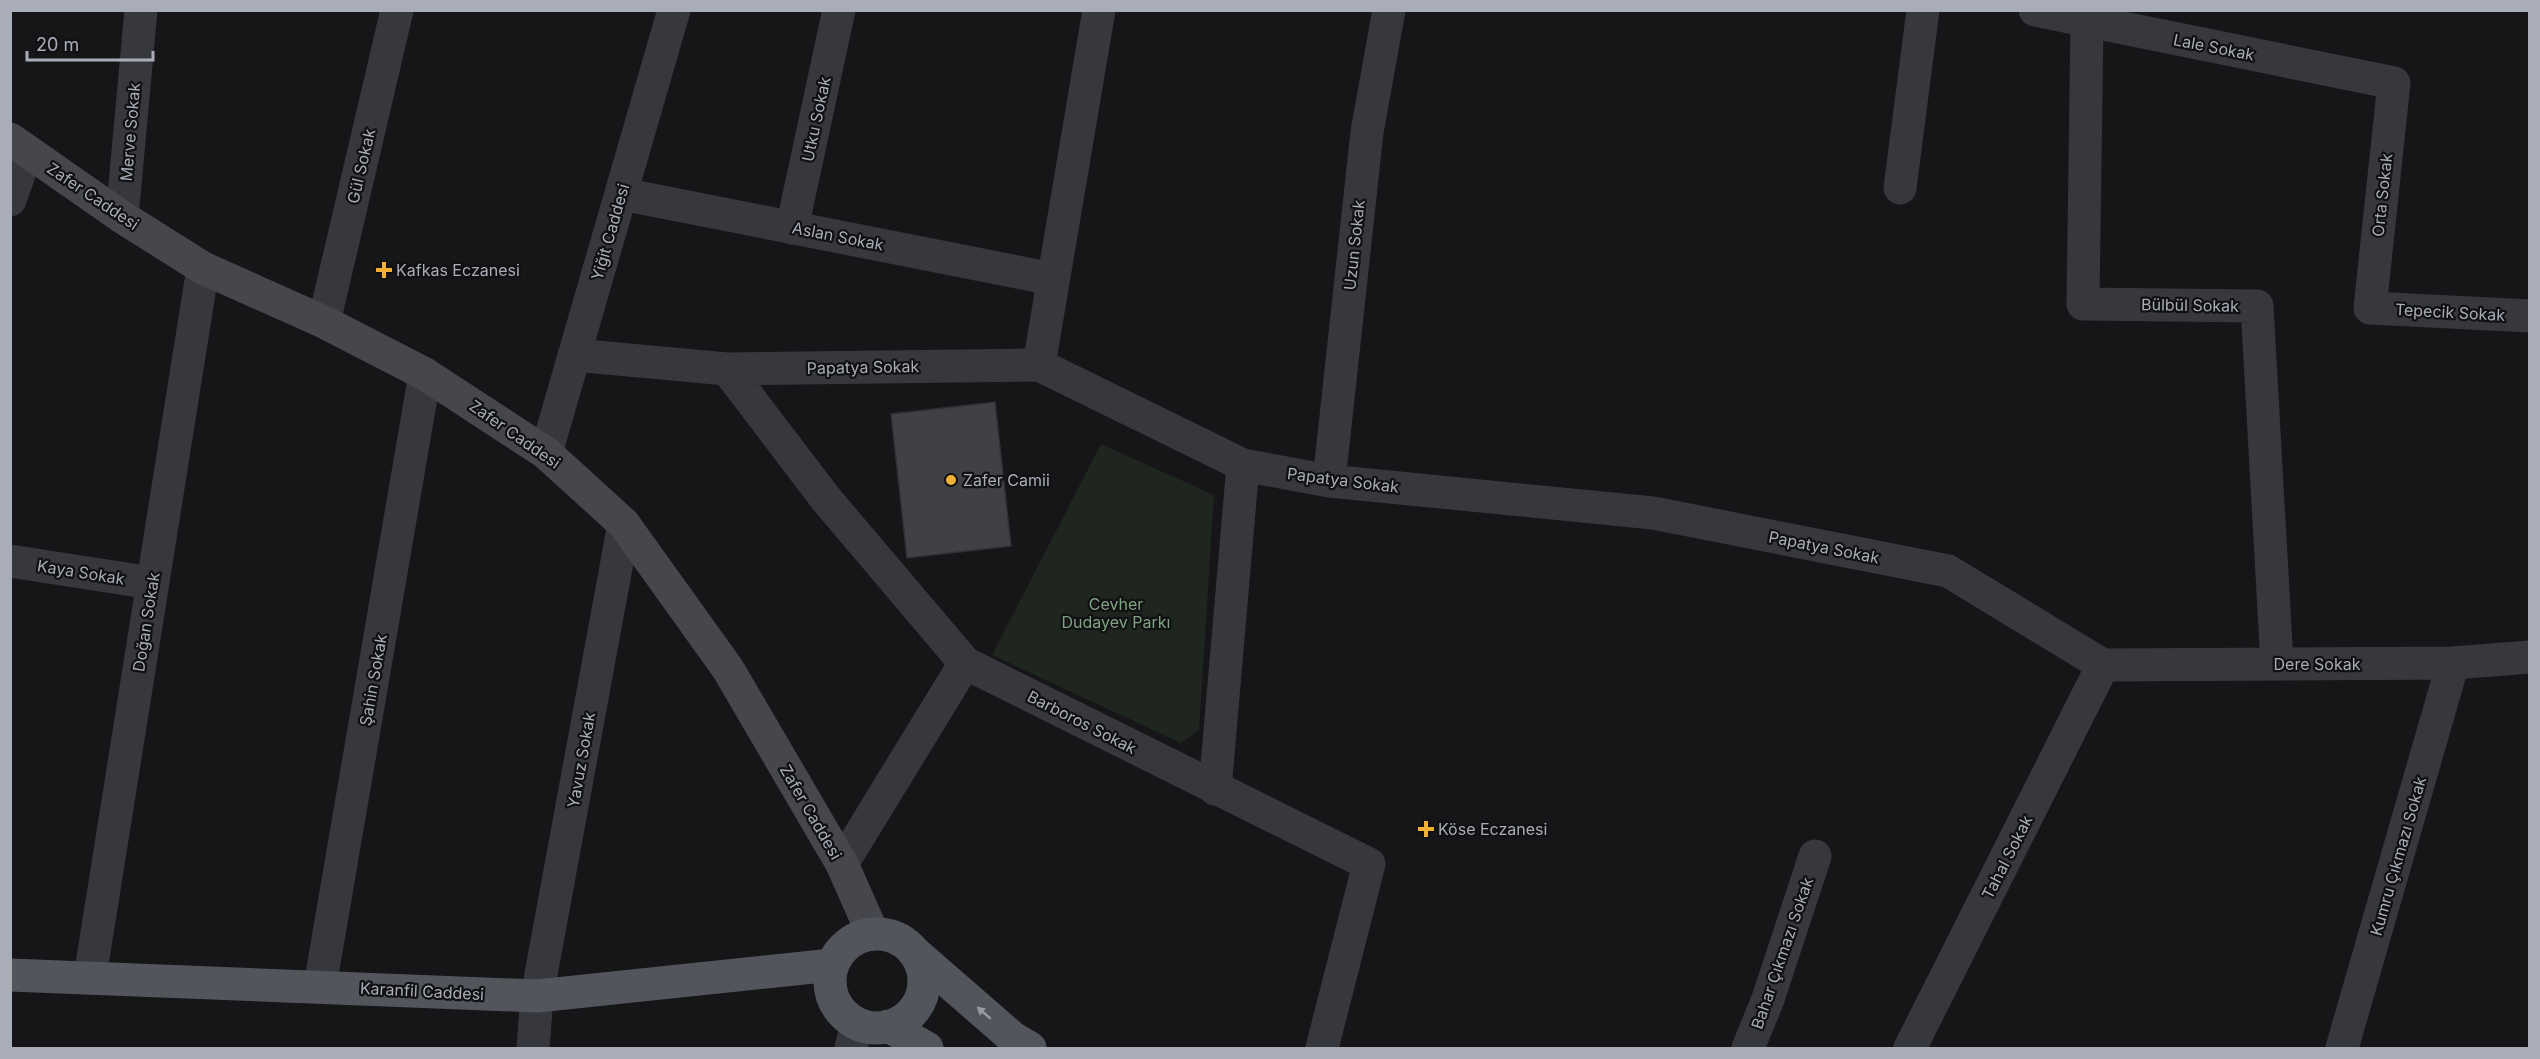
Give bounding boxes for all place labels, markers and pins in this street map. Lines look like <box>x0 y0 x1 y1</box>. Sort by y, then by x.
place label: Kafkas Eczanesi <box>396 260 520 280</box>
marker: Kafkas Eczanesi <box>377 263 391 277</box>
place label: Zafer Camii <box>963 470 1050 490</box>
marker: Zafer Camii <box>944 473 958 487</box>
place label: Köse Eczanesi <box>1438 819 1547 839</box>
marker: Köse Eczanesi <box>1419 822 1433 836</box>

